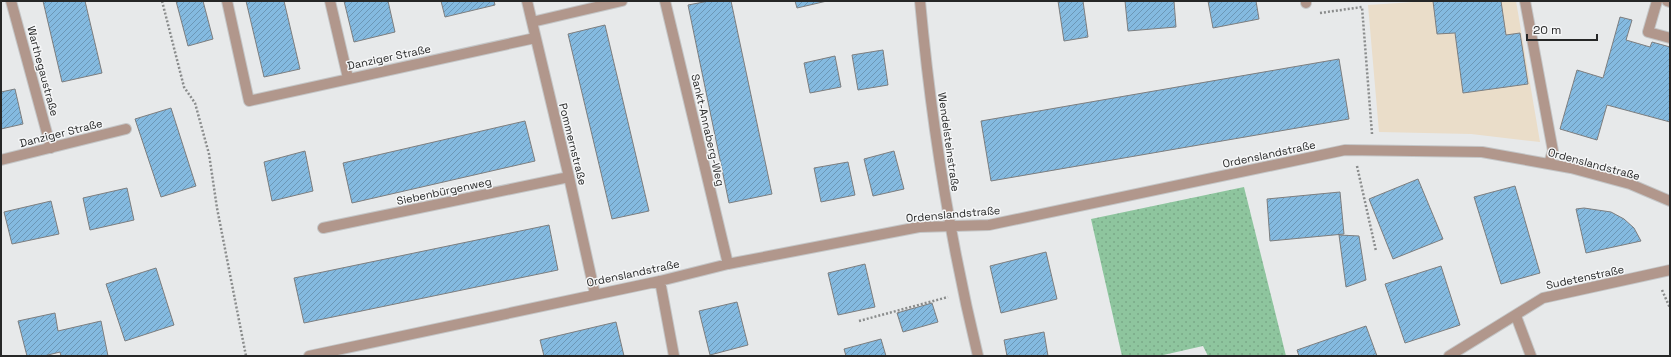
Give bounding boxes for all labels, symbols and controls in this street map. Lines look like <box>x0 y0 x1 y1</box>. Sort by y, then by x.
scale bar <box>1527 16 1597 42</box>
text: 20 m <box>1533 22 1561 38</box>
street label: Warthegaustraße <box>24 24 62 118</box>
street label: Danziger Straße <box>346 41 432 73</box>
street label: Sankt-Annaberg-Weg <box>688 73 728 187</box>
street label: Wendelsteinstraße <box>935 92 963 192</box>
street label: Pommernstraße <box>556 102 590 186</box>
street label: Danziger Straße <box>18 116 104 150</box>
street label: Ordenslandstraße <box>1221 137 1317 171</box>
street label: Ordenslandstraße <box>1546 145 1642 183</box>
street label: Siebenbürgenweg <box>395 174 493 208</box>
street label: Ordenslandstraße <box>905 203 1001 225</box>
street label: Ordenslandstraße <box>585 256 681 290</box>
street label: Sudetenstraße <box>1545 262 1625 292</box>

